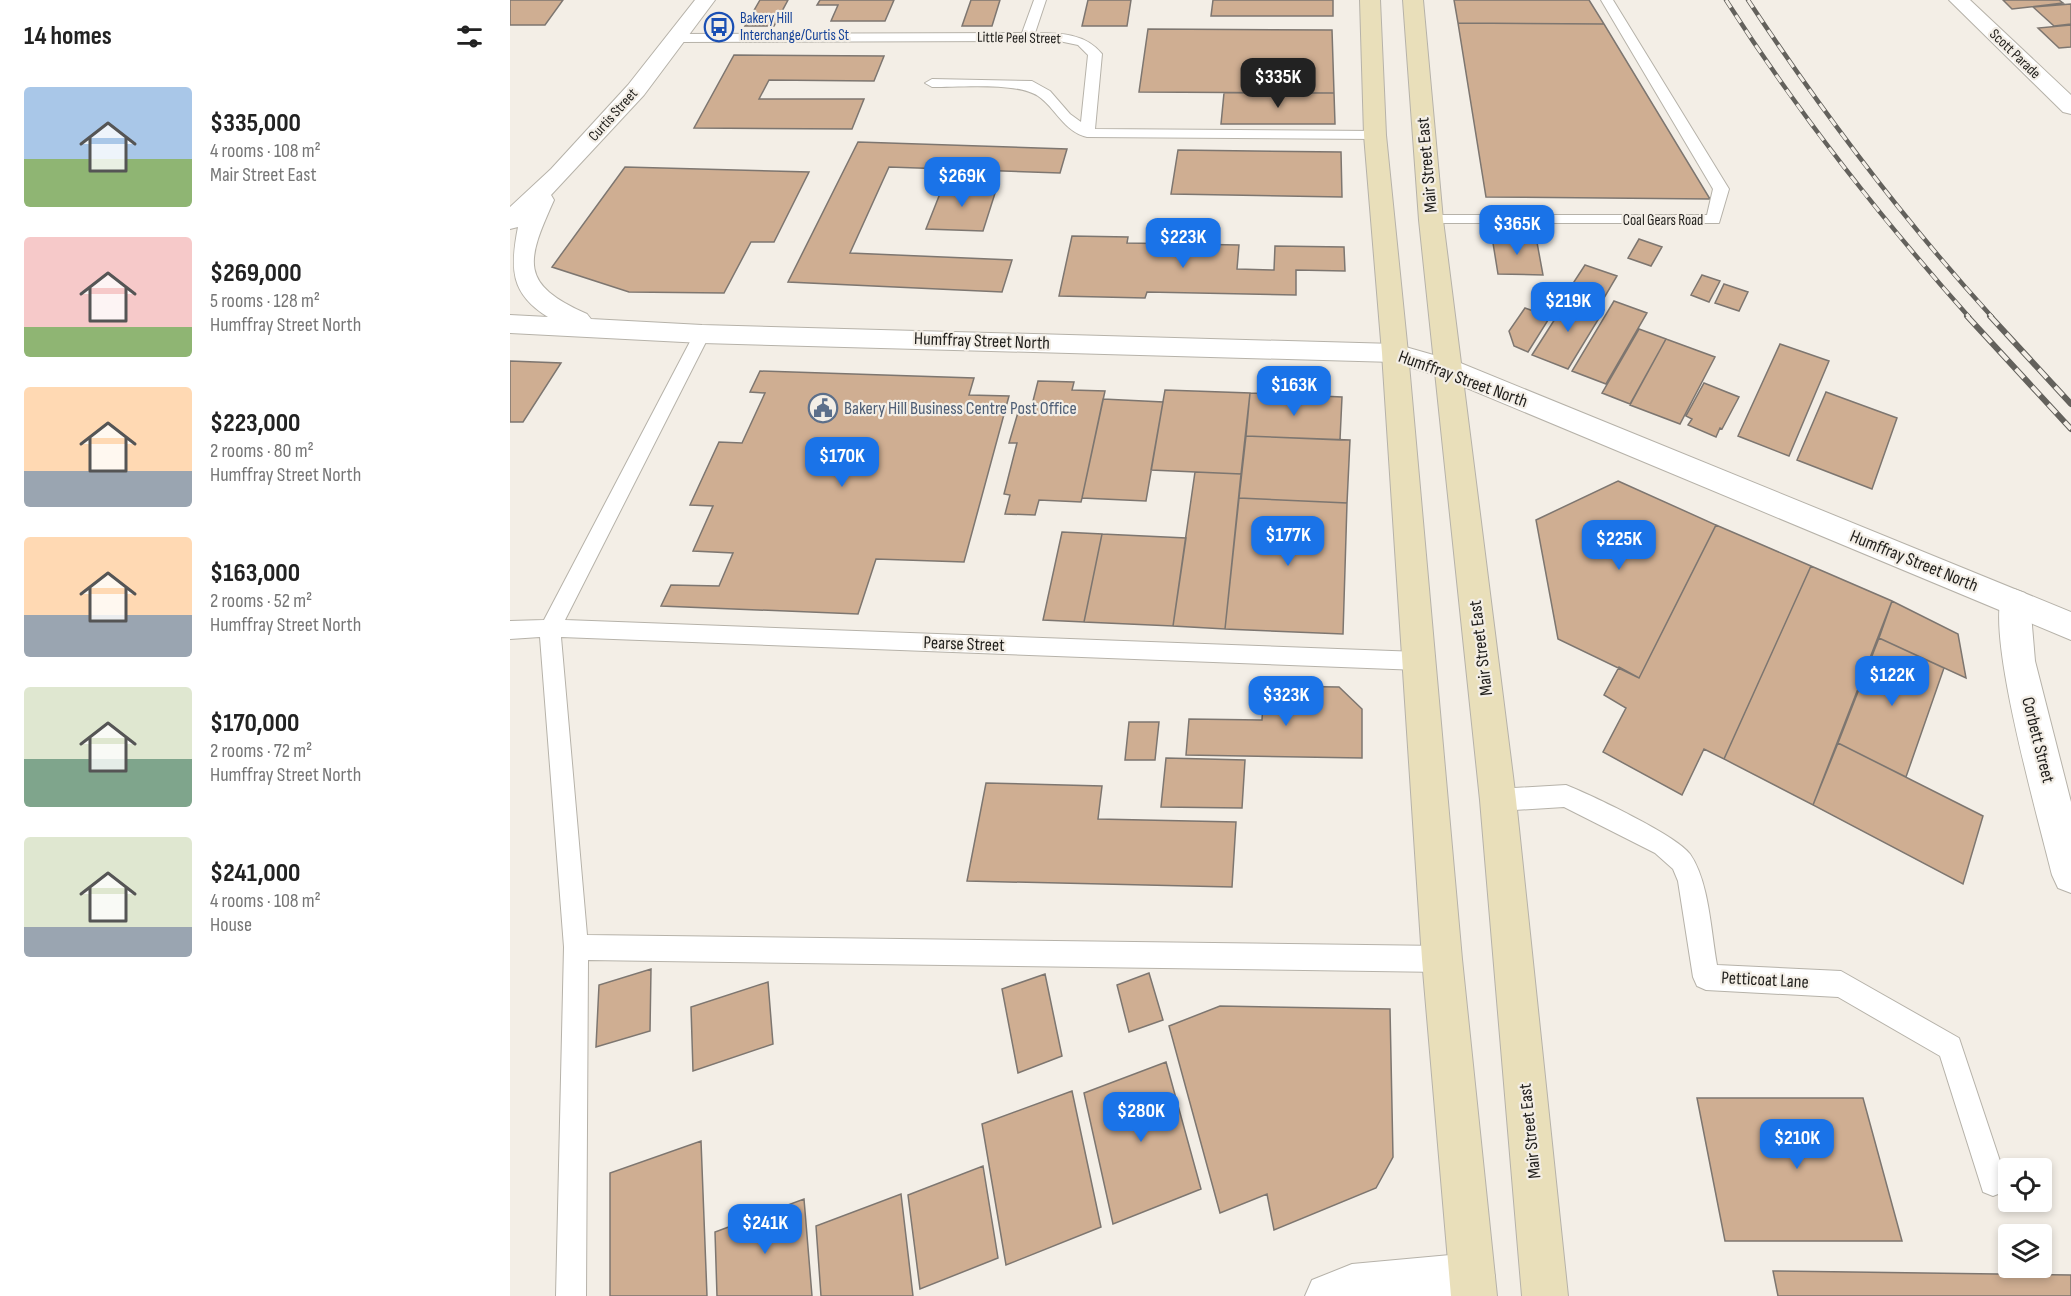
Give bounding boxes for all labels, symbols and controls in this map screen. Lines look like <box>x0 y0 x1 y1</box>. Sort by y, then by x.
place label: Bakery Hill Interchange/Curtis St <box>740 9 850 45</box>
bus stop icon: Bakery Hill Interchange/Curtis St <box>703 11 735 43</box>
icon: filters <box>453 20 486 53</box>
text: 14 homes <box>24 21 112 52</box>
street label: Scott Parade <box>1985 25 2045 83</box>
street label: Little Peel Street <box>977 28 1062 48</box>
pin: $335K <box>1236 58 1320 109</box>
text: $335K <box>1255 65 1301 89</box>
street label: Curtis Street <box>584 84 642 145</box>
text: $335,000 <box>210 108 301 139</box>
icon: home <box>72 111 144 183</box>
street label: Mair Street East <box>1412 116 1442 214</box>
text: 4 rooms · 108 m² <box>210 139 321 163</box>
pin: $269K <box>920 157 1004 208</box>
text: Mair Street East <box>210 163 317 187</box>
text: $269K <box>938 164 986 188</box>
pin: $365K <box>1475 205 1559 256</box>
street label: Coal Gears Road <box>1623 211 1703 230</box>
text: $365K <box>1493 212 1541 236</box>
pin: $223K <box>1141 218 1225 269</box>
text: $223K <box>1160 225 1206 249</box>
text: $269,000 <box>210 258 302 289</box>
icon: home <box>72 261 144 333</box>
pin: $219K <box>1526 282 1610 333</box>
text: 5 rooms · 128 m² <box>210 289 320 313</box>
text: $219K <box>1545 289 1591 313</box>
text: Humffray Street North <box>210 313 361 337</box>
street label: Humffray Street North <box>914 328 1050 354</box>
street label: Humffray Street North <box>1395 346 1531 412</box>
pin: $163K <box>1252 366 1336 417</box>
text: $163K <box>1271 373 1317 397</box>
public building icon: Bakery Hill Business Centre Post Office <box>807 392 839 424</box>
place label: Bakery Hill Business Centre Post Office <box>844 398 1077 419</box>
text: $223,000 <box>210 408 300 439</box>
icon: home <box>72 411 144 483</box>
pin: $170K <box>800 437 884 488</box>
text: 2 rooms · 80 m² <box>210 439 314 463</box>
text: $170K <box>819 444 865 468</box>
text: Humffray Street North <box>210 463 361 487</box>
pin: $177K <box>1246 516 1330 567</box>
pin: $225K <box>1577 520 1661 571</box>
text: $177K <box>1265 523 1311 547</box>
street label: Humffray Street North <box>1847 526 1981 596</box>
text: $225K <box>1596 527 1642 551</box>
text: $163,000 <box>210 558 300 589</box>
icon: home <box>72 561 144 633</box>
text: 2 rooms · 52 m² <box>210 589 312 613</box>
street label: Mair Street East <box>1465 599 1497 697</box>
text: Humffray Street North <box>210 613 361 637</box>
street label: Pearse Street <box>923 632 1005 656</box>
pin: $122K <box>1850 656 1934 707</box>
text: $122K <box>1869 663 1915 687</box>
pin: $323K <box>1244 676 1328 727</box>
text: $323K <box>1263 683 1309 707</box>
street label: Corbett Street <box>2017 695 2059 786</box>
text: $170,000 <box>210 708 299 739</box>
icon: home <box>72 711 144 783</box>
text: 2 rooms · 72 m² <box>210 739 312 763</box>
text: Humffray Street North <box>210 763 361 787</box>
text: $241,000 <box>210 858 300 889</box>
icon: home <box>72 861 144 933</box>
text: 4 rooms · 108 m² <box>210 889 321 913</box>
text: House <box>210 913 252 937</box>
street label: Petticoat Lane <box>1721 967 1809 993</box>
street label: Mair Street East <box>1514 1082 1545 1180</box>
pin: $280K <box>1099 1092 1183 1143</box>
text: $280K <box>1117 1099 1165 1123</box>
pin: $210K <box>1755 1119 1839 1170</box>
text: $210K <box>1774 1126 1820 1150</box>
map controls <box>1998 1158 2052 1278</box>
button: locate <box>1998 1158 2052 1212</box>
pin: $241K <box>723 1204 807 1255</box>
text: $241K <box>742 1211 788 1235</box>
button: layers <box>1998 1224 2052 1278</box>

